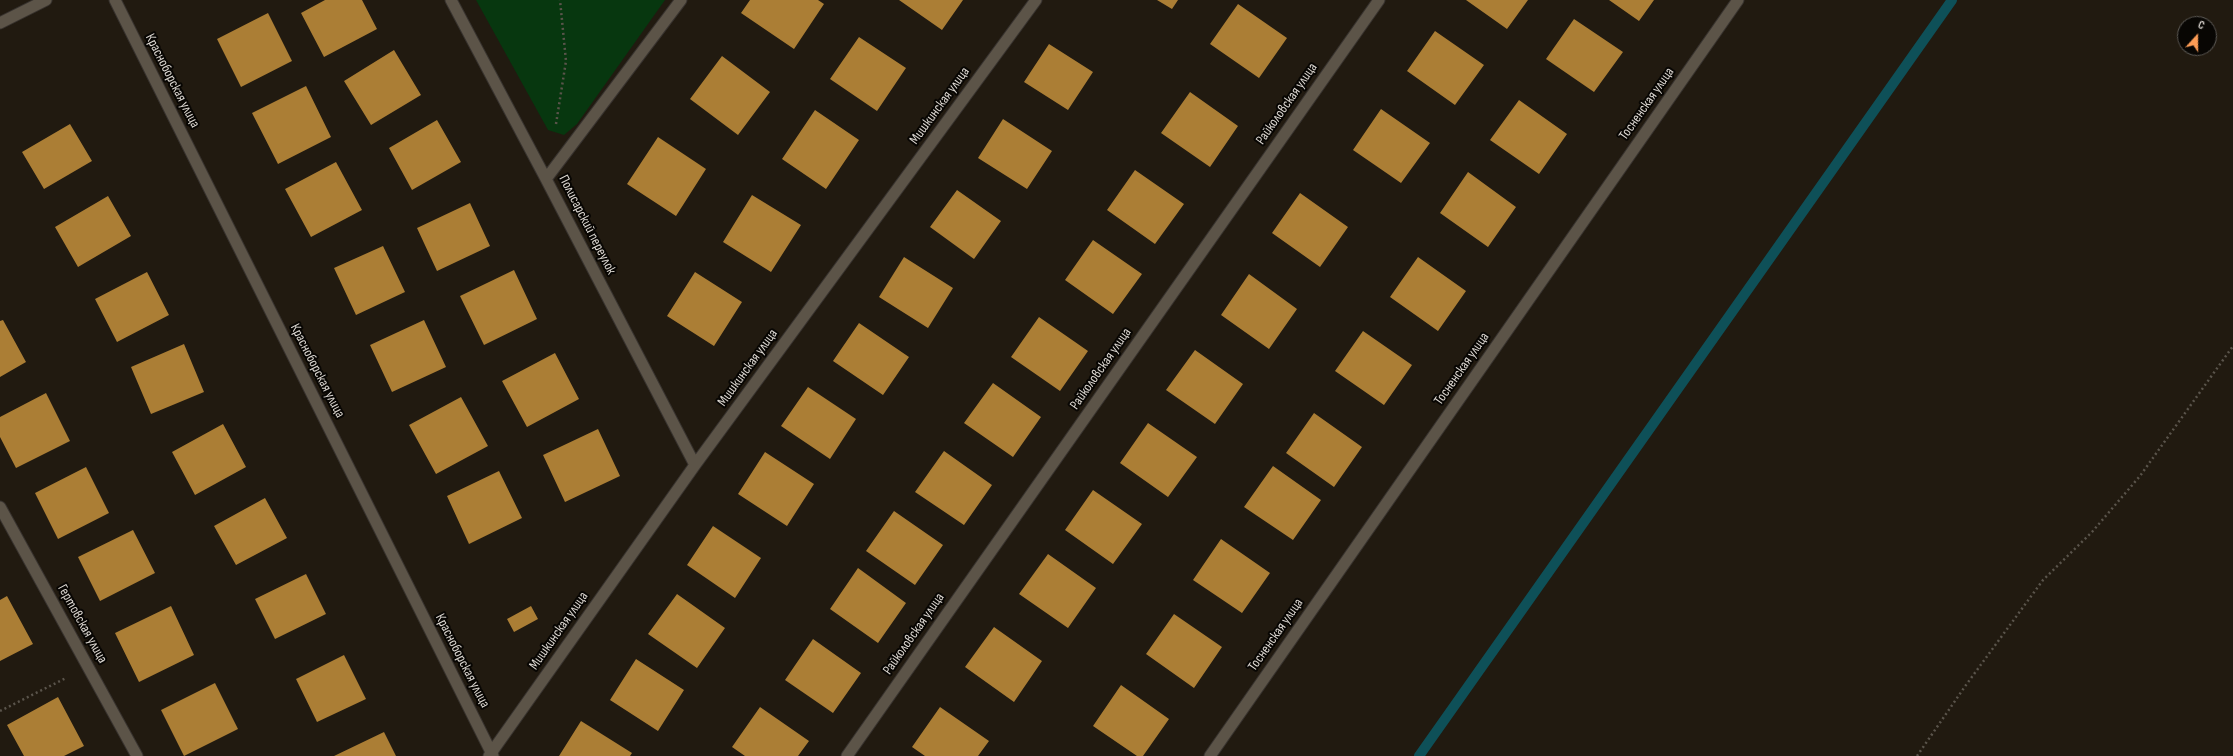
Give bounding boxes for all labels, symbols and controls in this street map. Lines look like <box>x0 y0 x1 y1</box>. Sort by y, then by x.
north arrow <box>2177 16 2217 56</box>
text: С <box>2196 18 2206 32</box>
street label: Красноборская улица <box>141 31 203 131</box>
street label: Райколовская улица <box>1253 60 1321 148</box>
street label: Мишкинская улица <box>906 64 974 148</box>
street label: Тосненская улица <box>1616 65 1678 143</box>
street label: Полисарский переулок <box>555 172 619 278</box>
street label: Красноборская улица <box>286 321 348 421</box>
street label: Райколовская улица <box>1067 325 1135 413</box>
street label: Мишкинская улица <box>714 326 782 410</box>
street label: Тосненская улица <box>1431 330 1493 408</box>
street label: Гертовская улица <box>53 582 111 666</box>
street label: Мишкинская улица <box>526 589 592 673</box>
street label: Райколовская улица <box>880 590 948 678</box>
street label: Тосненская улица <box>1245 596 1307 674</box>
street label: Красноборская улица <box>431 611 493 711</box>

